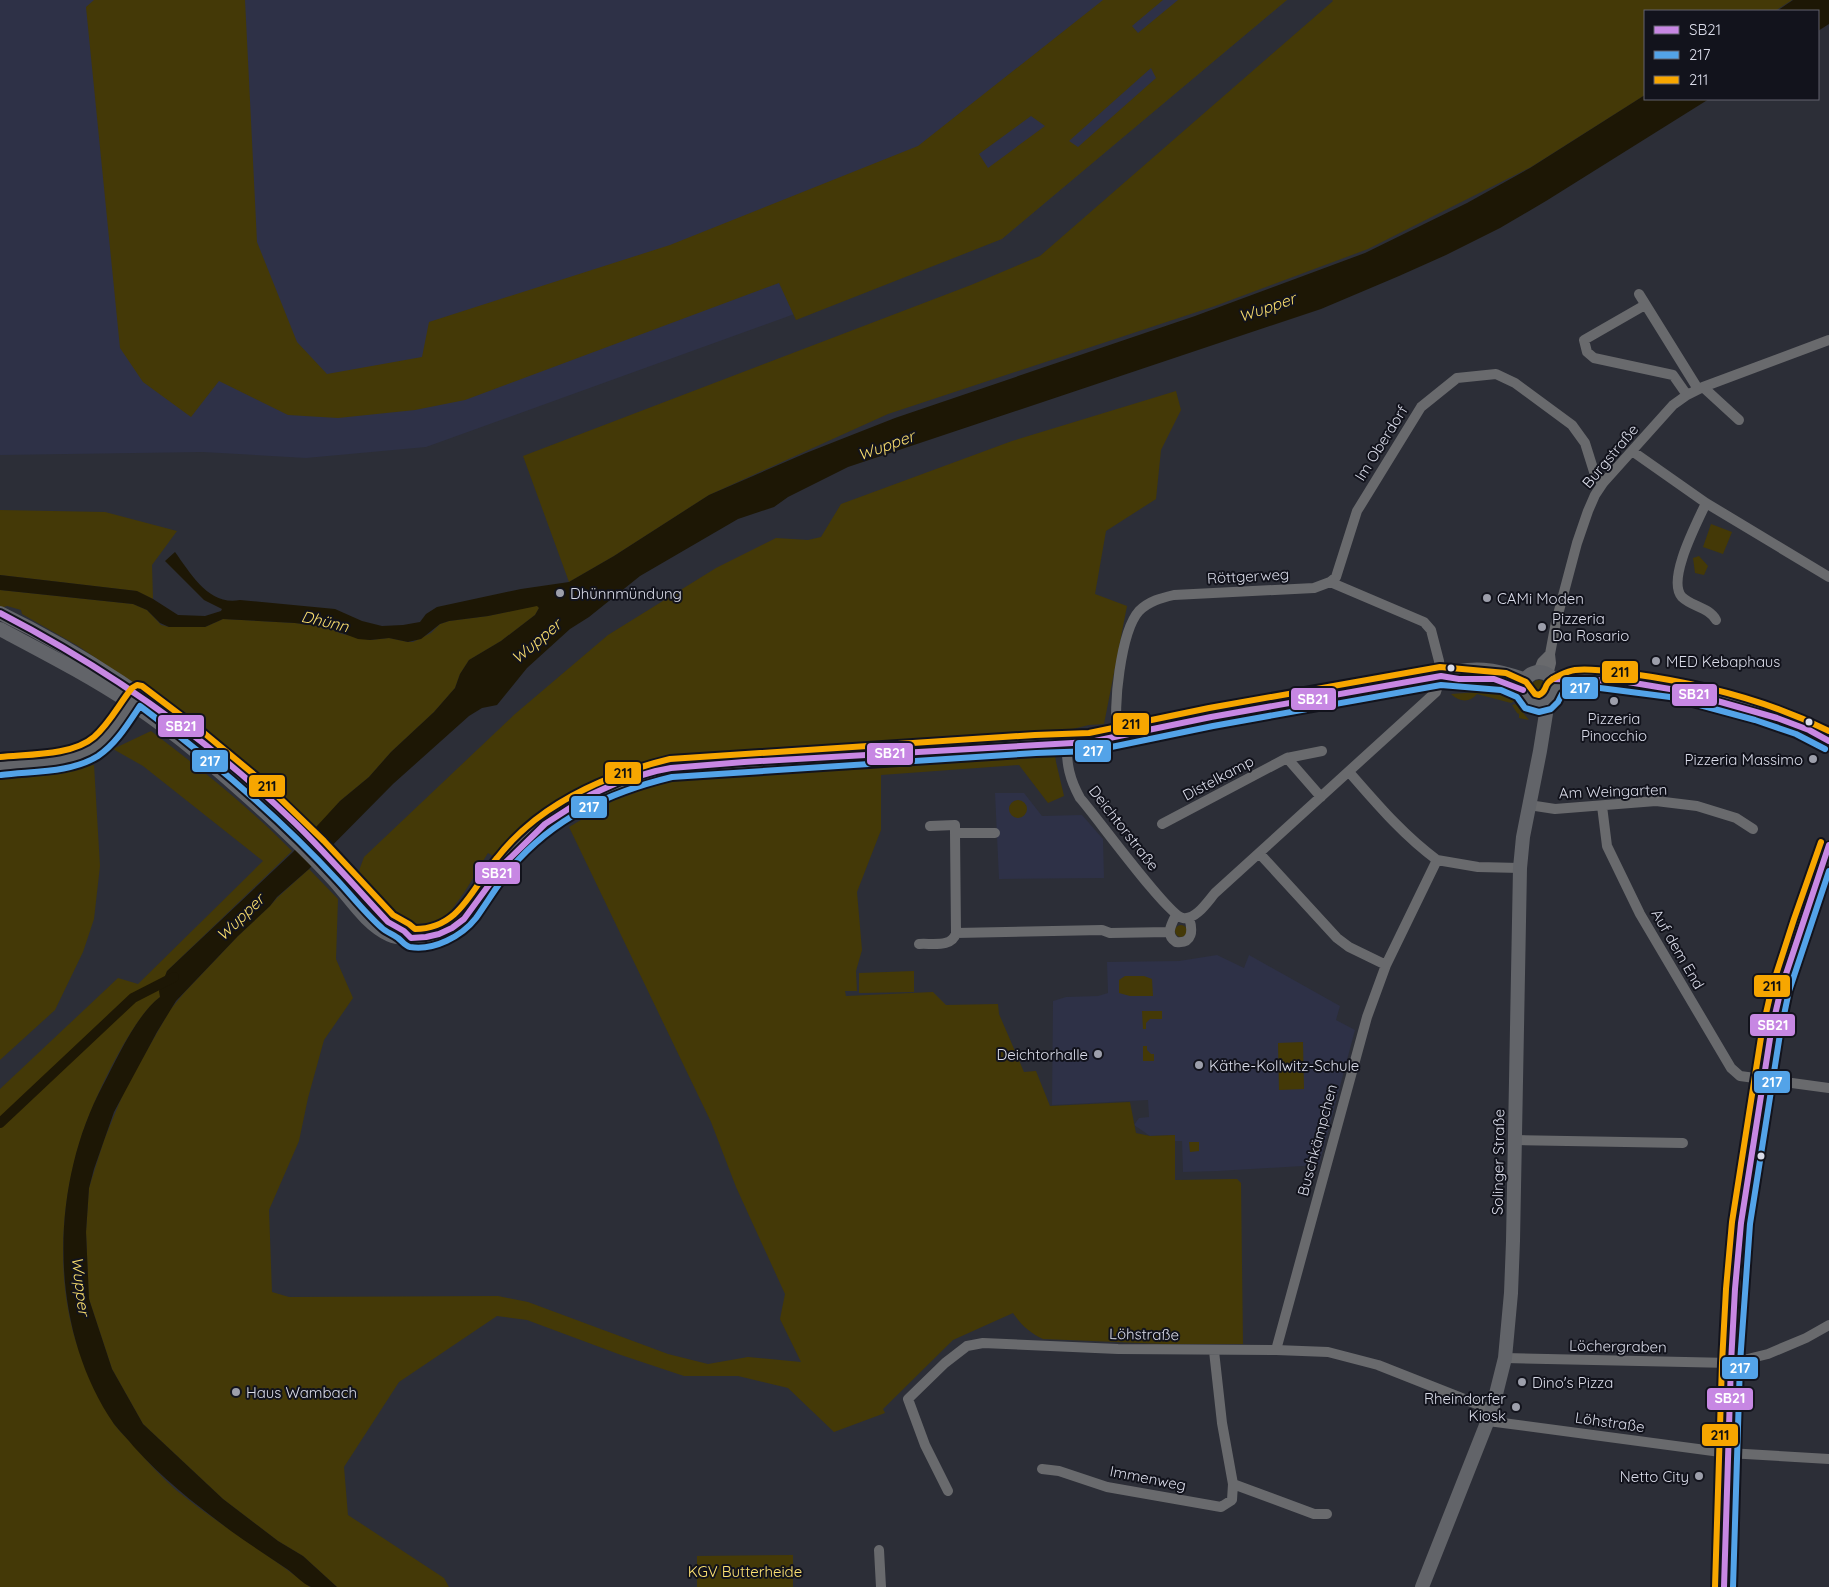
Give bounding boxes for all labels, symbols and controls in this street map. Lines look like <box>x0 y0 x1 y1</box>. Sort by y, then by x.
legend <box>1644 10 1819 100</box>
text: SB21 <box>1689 20 1721 39</box>
text: 217 <box>1689 45 1711 64</box>
text: 211 <box>1689 70 1708 89</box>
water label: Wupper <box>1236 287 1300 326</box>
street label: Im Oberdorf <box>1350 401 1412 484</box>
street label: Burgstraße <box>1578 420 1642 492</box>
water label: Wupper <box>855 425 919 464</box>
street label: Röttgerweg <box>1206 564 1290 588</box>
place label: Dhünnmündung <box>570 584 682 603</box>
marker: Dhünnmündung <box>554 587 566 599</box>
place label: CAMi Moden <box>1497 589 1584 608</box>
marker: CAMi Moden <box>1481 592 1493 604</box>
water label: Dhünn <box>299 606 351 636</box>
place label: Pizzeria Da Rosario <box>1552 609 1629 645</box>
water label: Wupper <box>507 613 566 668</box>
marker: Pizzeria Da Rosario <box>1536 621 1548 633</box>
place label: MED Kebaphaus <box>1666 652 1780 671</box>
marker: MED Kebaphaus <box>1650 655 1662 667</box>
line badge: 211 <box>1601 660 1639 684</box>
unlabelled marker <box>1446 663 1456 673</box>
text: 211 <box>1611 663 1629 681</box>
line badge: 217 <box>1561 676 1599 700</box>
text: 217 <box>1569 679 1591 697</box>
line badge: SB21 <box>1671 683 1718 707</box>
text: SB21 <box>1679 685 1709 703</box>
line badge: SB21 <box>1290 687 1337 711</box>
text: SB21 <box>1298 690 1328 708</box>
marker: Pizzeria Pinocchio <box>1608 695 1620 707</box>
place label: Pizzeria Pinocchio <box>1581 709 1647 745</box>
line badge: 211 <box>1112 712 1150 736</box>
line badge: SB21 <box>157 714 205 738</box>
text: 211 <box>1122 715 1140 733</box>
text: SB21 <box>166 717 196 735</box>
unlabelled marker <box>1804 717 1814 727</box>
line badge: 217 <box>1074 739 1112 763</box>
line badge: SB21 <box>866 742 914 766</box>
text: 217 <box>1082 742 1104 760</box>
text: SB21 <box>875 744 905 762</box>
line badge: 217 <box>191 749 229 773</box>
place label: Pizzeria Massimo <box>1684 750 1803 769</box>
street label: Distelkamp <box>1179 751 1257 805</box>
text: 217 <box>199 752 221 770</box>
marker: Pizzeria Massimo <box>1807 753 1819 765</box>
line badge: 211 <box>604 761 642 785</box>
text: 211 <box>614 764 632 782</box>
line badge: 211 <box>248 774 286 798</box>
text: 211 <box>258 777 276 795</box>
street label: Am Weingarten <box>1558 780 1668 802</box>
street label: Deichtorstraße <box>1085 782 1163 874</box>
line badge: 217 <box>570 795 608 819</box>
text: 217 <box>578 798 600 816</box>
line badge: SB21 <box>474 861 521 885</box>
text: SB21 <box>482 864 512 882</box>
water label: Wupper <box>212 888 269 945</box>
street label: Auf dem End <box>1647 906 1709 992</box>
line badge: 211 <box>1753 974 1791 998</box>
text: 211 <box>1763 977 1781 995</box>
line badge: SB21 <box>1749 1013 1796 1037</box>
text: SB21 <box>1758 1016 1788 1034</box>
place label: Deichtorhalle <box>996 1045 1088 1064</box>
marker: Deichtorhalle <box>1092 1048 1104 1060</box>
place label: Käthe-Kollwitz-Schule <box>1209 1056 1359 1075</box>
marker: Käthe-Kollwitz-Schule <box>1193 1059 1205 1071</box>
line badge: 217 <box>1753 1070 1791 1094</box>
text: 217 <box>1761 1073 1783 1091</box>
street label: Buschkämpchen <box>1293 1082 1341 1198</box>
street label: Solinger Straße <box>1488 1109 1508 1215</box>
unlabelled marker <box>1756 1151 1766 1161</box>
water label: Wupper <box>67 1256 95 1318</box>
street label: Löhstraße <box>1109 1324 1179 1344</box>
street label: Löchergraben <box>1569 1336 1667 1356</box>
line badge: 217 <box>1721 1356 1759 1380</box>
text: 217 <box>1729 1359 1751 1377</box>
place label: Dino's Pizza <box>1532 1373 1613 1392</box>
marker: Dino's Pizza <box>1516 1376 1528 1388</box>
place label: Haus Wambach <box>246 1383 357 1402</box>
marker: Haus Wambach <box>230 1386 242 1398</box>
line badge: SB21 <box>1706 1387 1754 1411</box>
place label: Rheindorfer Kiosk <box>1424 1389 1506 1425</box>
text: SB21 <box>1715 1389 1745 1407</box>
marker: Rheindorfer Kiosk <box>1510 1401 1522 1413</box>
street label: Löhstraße <box>1574 1408 1646 1436</box>
line badge: 211 <box>1701 1423 1739 1447</box>
text: 211 <box>1711 1426 1729 1444</box>
street label: Immenweg <box>1108 1461 1188 1495</box>
place label: Netto City <box>1620 1467 1689 1486</box>
marker: Netto City <box>1693 1470 1705 1482</box>
park label: KGV Butterheide <box>688 1562 802 1581</box>

